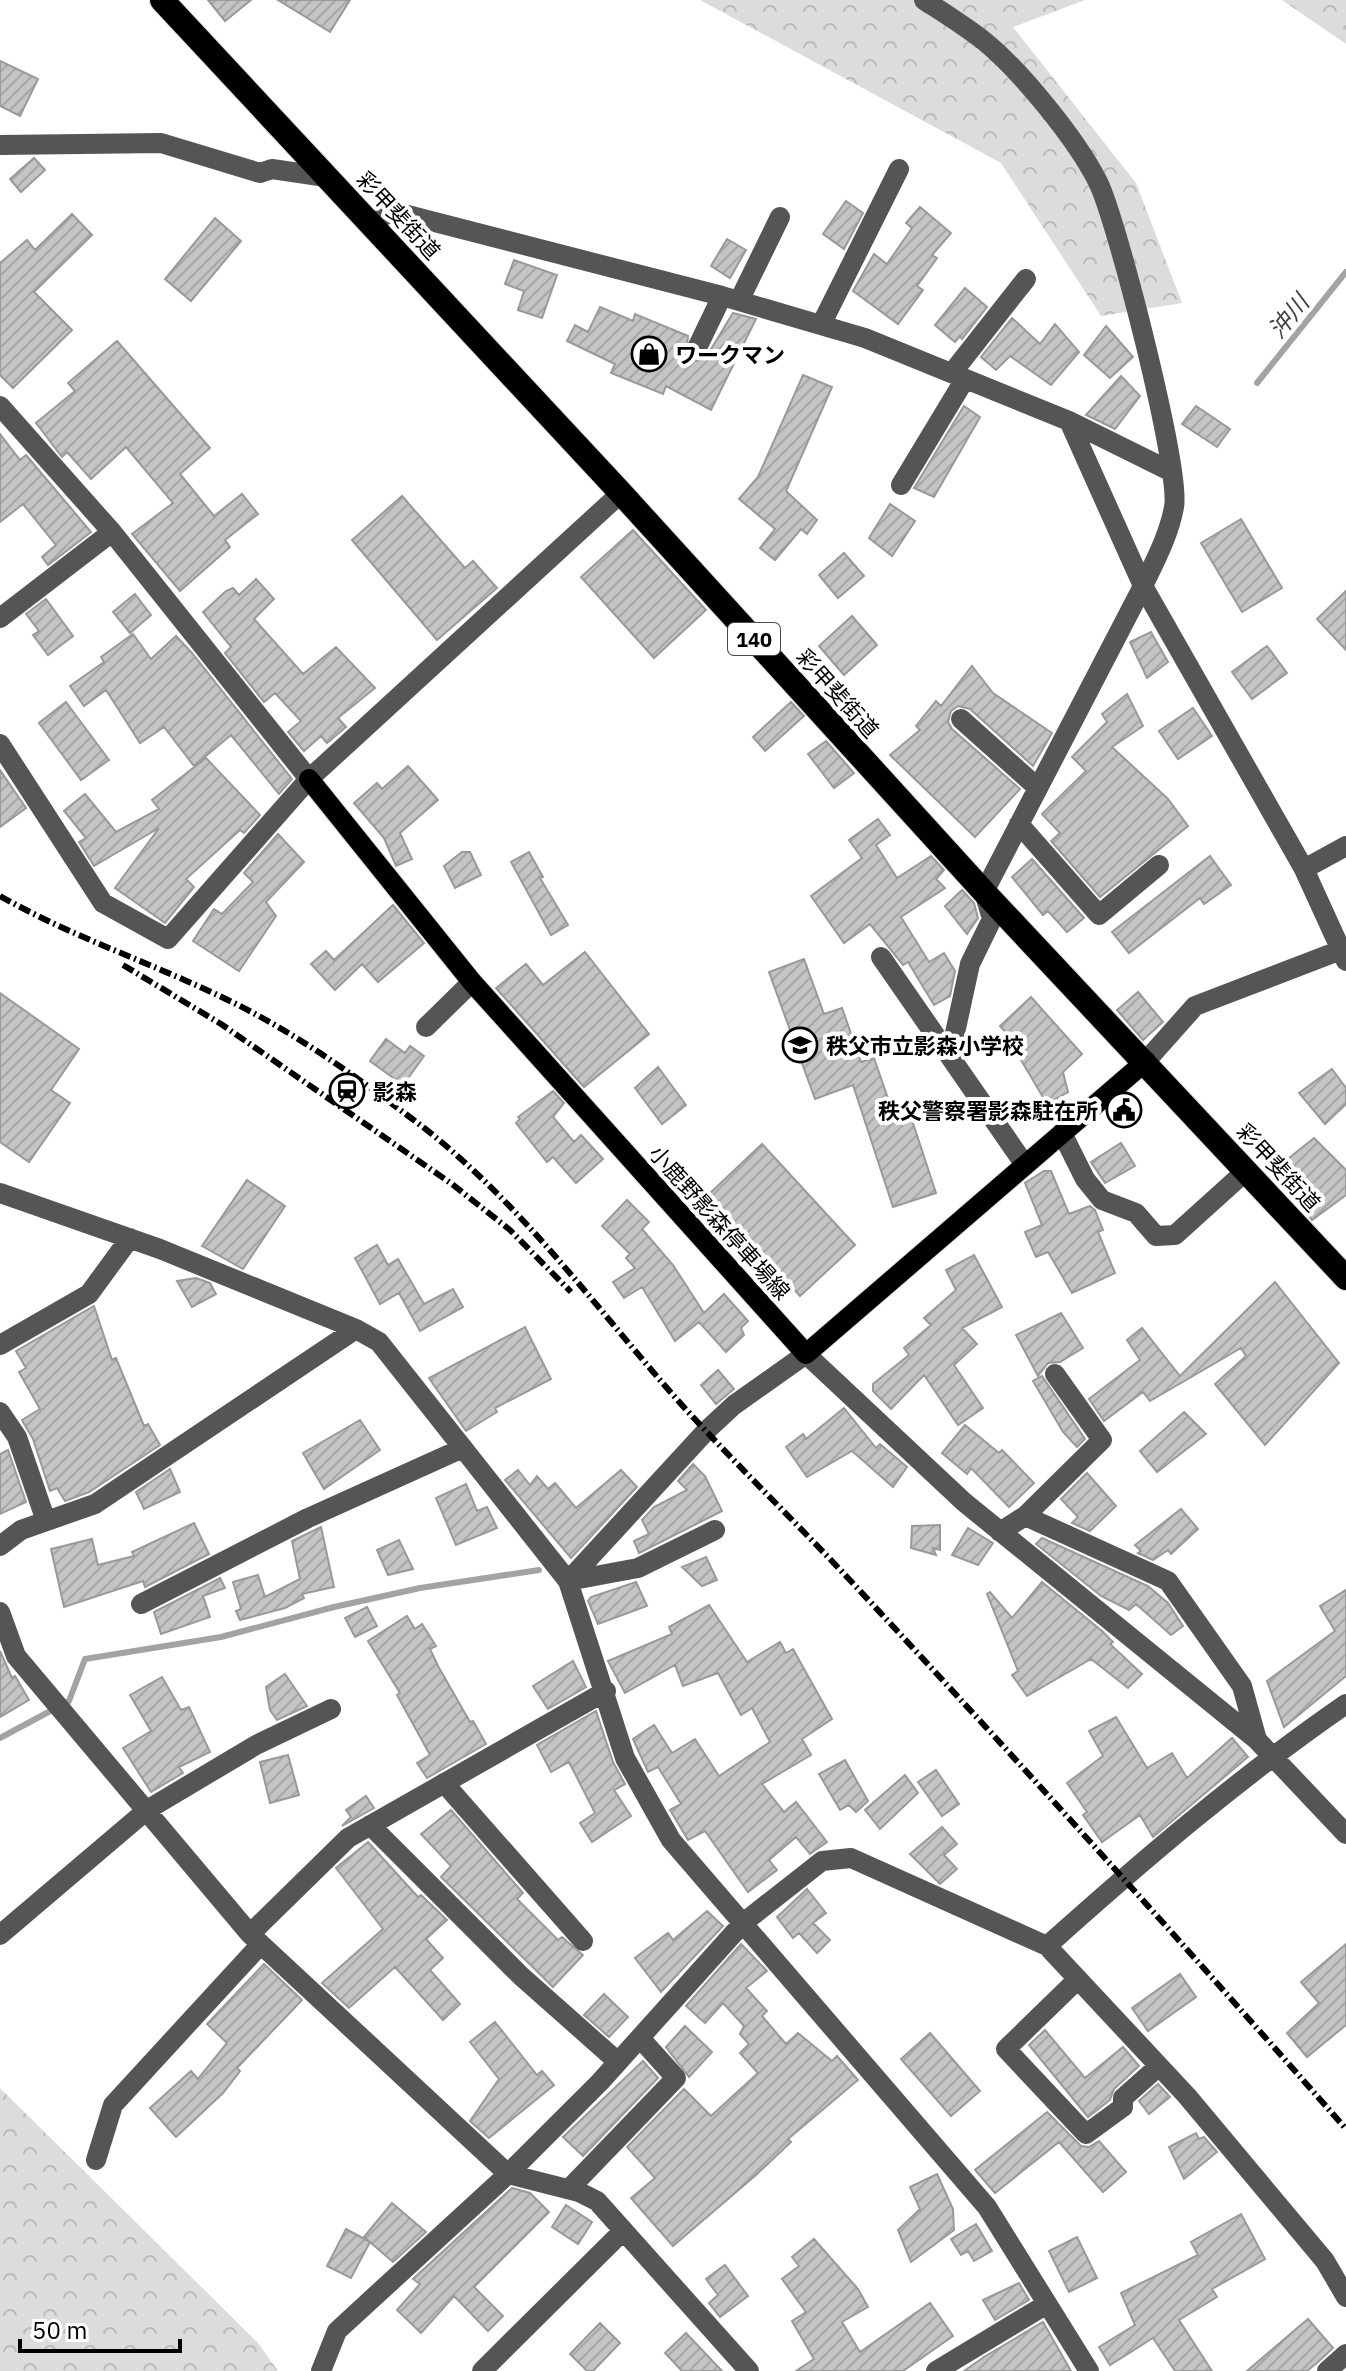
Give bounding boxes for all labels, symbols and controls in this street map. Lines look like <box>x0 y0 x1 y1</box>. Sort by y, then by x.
street label: 彩甲斐街道 <box>351 165 447 265</box>
water label: 沖川 <box>1260 285 1317 345</box>
shop icon: ワークマン <box>630 335 668 373</box>
place label: ワークマン <box>675 340 785 369</box>
road number: 140 <box>728 623 780 655</box>
street label: 彩甲斐街道 <box>790 642 886 744</box>
school or university icon: 秩父市立影森小学校 <box>781 1026 819 1064</box>
place label: 秩父市立影森小学校 <box>826 1031 1024 1060</box>
station icon: 影森 <box>328 1072 366 1110</box>
place label: 影森 <box>373 1077 417 1106</box>
public building icon: 秩父警察署影森駐在所 <box>1105 1091 1143 1129</box>
place label: 秩父警察署影森駐在所 <box>878 1096 1098 1125</box>
street label: 彩甲斐街道 <box>1231 1117 1327 1217</box>
street label: 小鹿野影森停車場線 <box>643 1139 797 1305</box>
scale bar <box>20 2303 180 2353</box>
text: 50 m <box>32 2314 87 2346</box>

